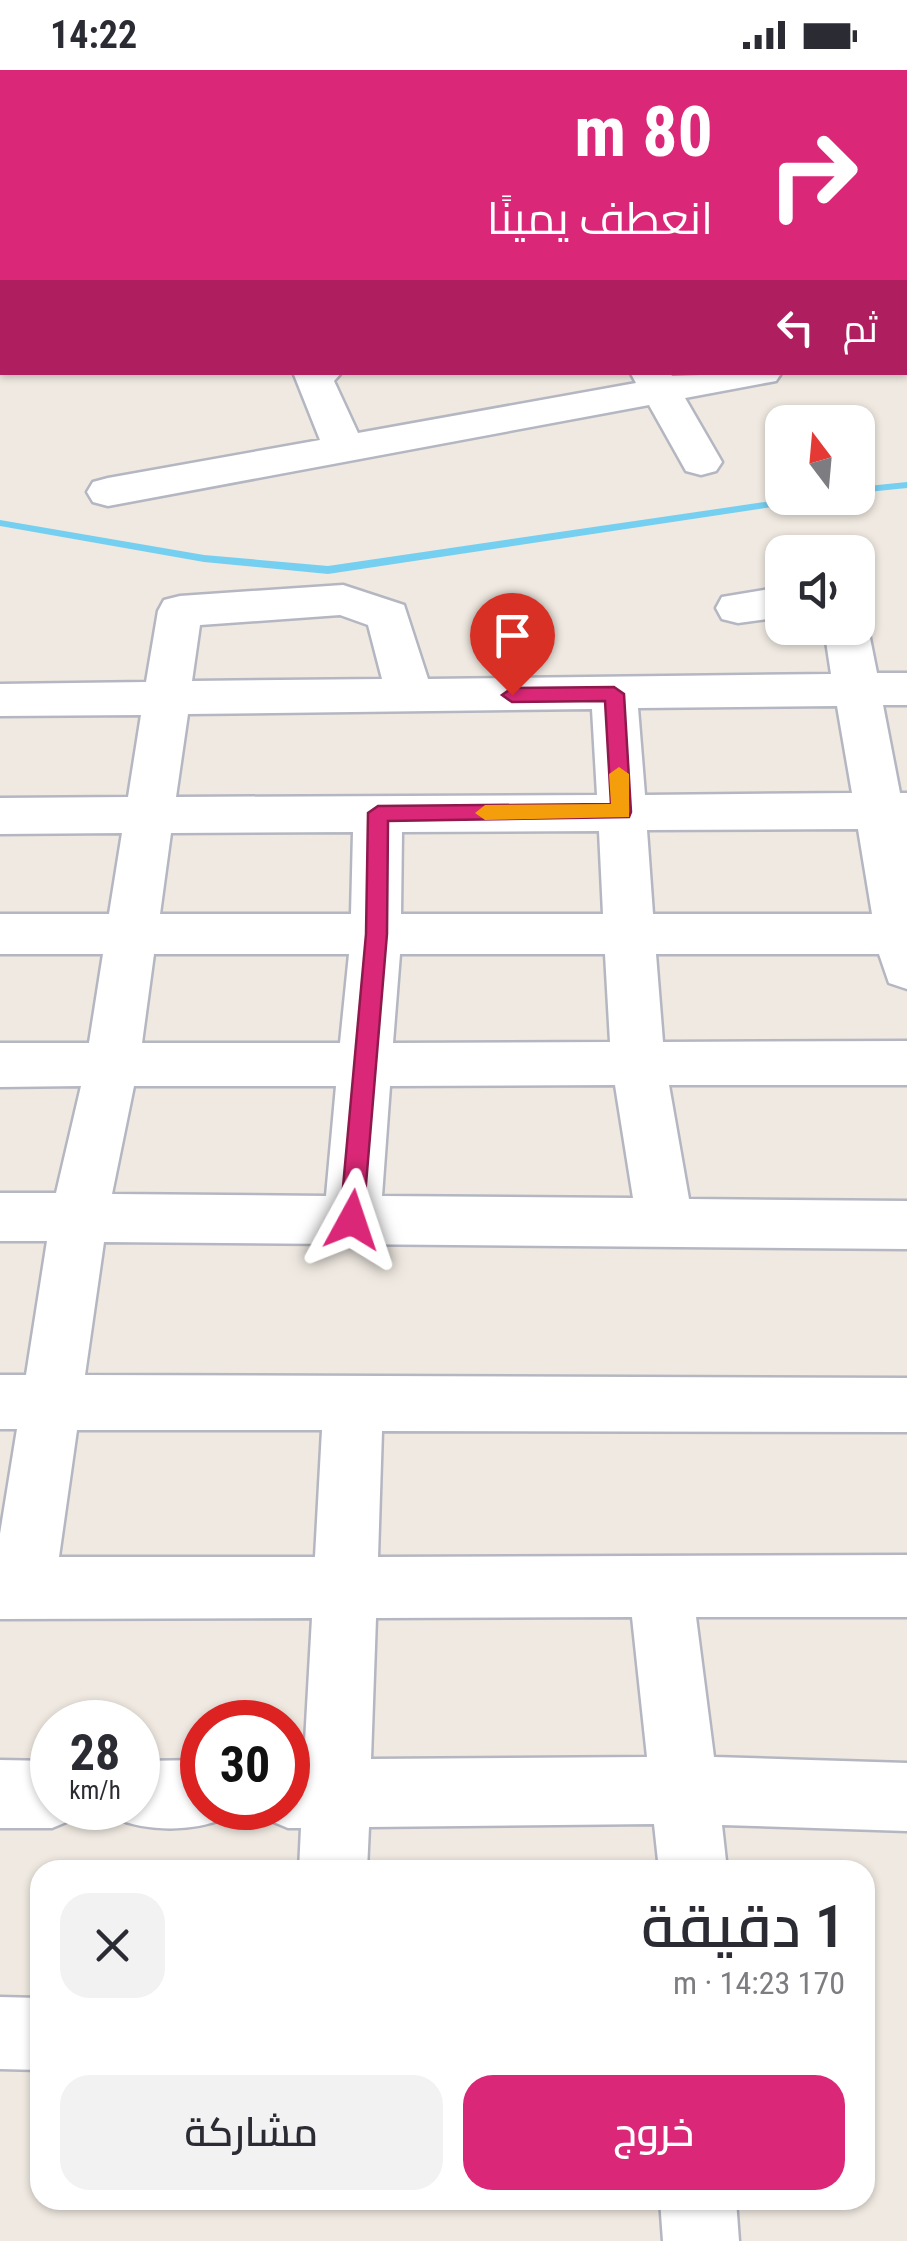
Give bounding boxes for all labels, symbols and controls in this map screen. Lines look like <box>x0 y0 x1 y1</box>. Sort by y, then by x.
text: 14:22 <box>50 13 137 57</box>
text: 80 m <box>574 91 713 173</box>
icon: right <box>748 110 878 240</box>
text: انعطف يمينًا <box>487 192 713 245</box>
icon: left <box>768 300 823 355</box>
text: ثم <box>843 307 878 351</box>
north arrow <box>765 405 875 515</box>
map controls <box>765 405 875 645</box>
button: sound <box>765 535 875 645</box>
pin <box>470 593 555 696</box>
icon: arrive <box>485 608 540 663</box>
position arrow <box>300 1168 404 1272</box>
speed limit sign: 30 <box>180 1700 310 1830</box>
text: 28 <box>70 1724 120 1782</box>
text: km/h <box>69 1776 121 1805</box>
text: 1 دقيقة <box>641 1891 845 1962</box>
button: close <box>60 1893 165 1998</box>
text: 170 m · 14:23 <box>673 1964 845 2002</box>
button: مشاركة <box>60 2075 443 2190</box>
button: خروج <box>463 2075 845 2190</box>

